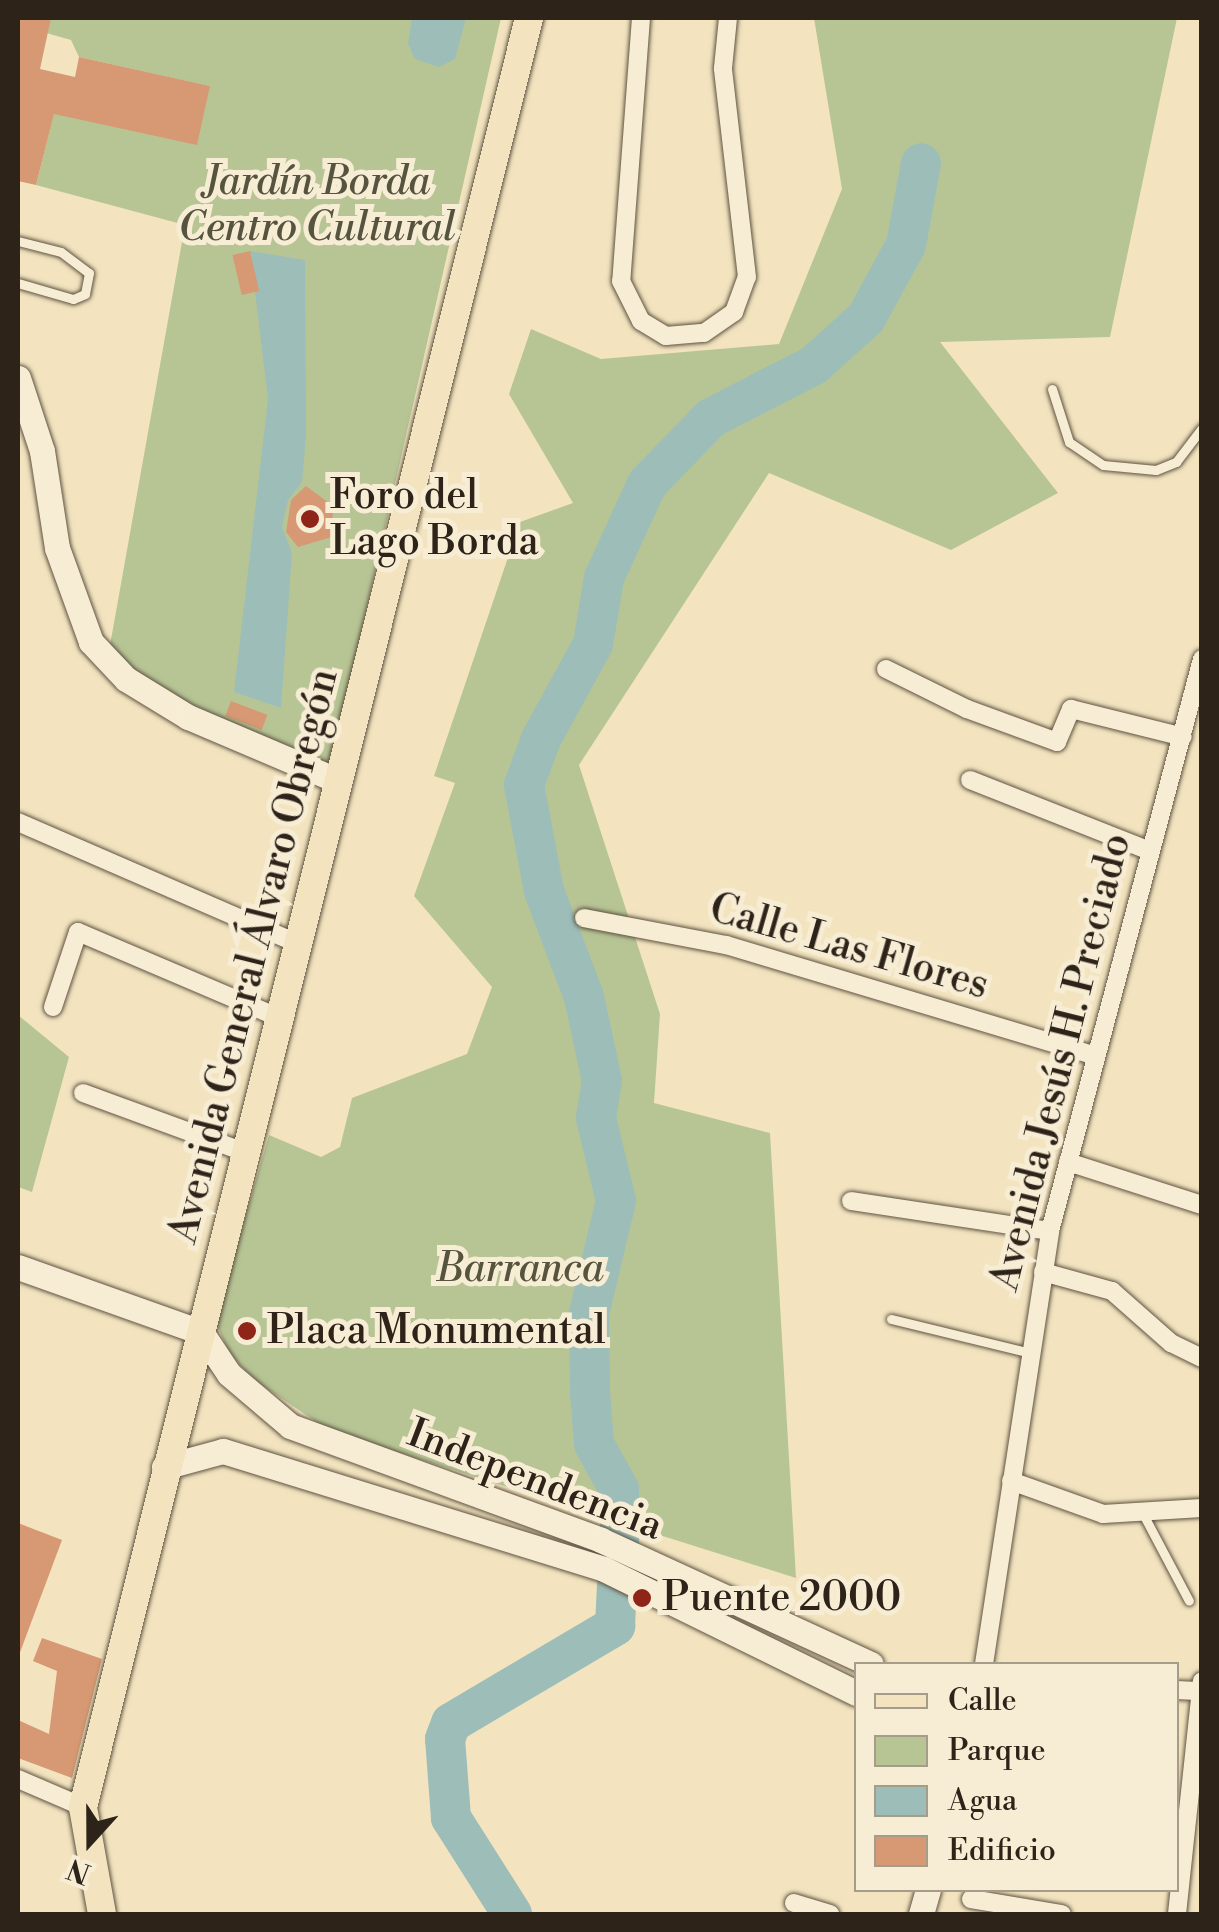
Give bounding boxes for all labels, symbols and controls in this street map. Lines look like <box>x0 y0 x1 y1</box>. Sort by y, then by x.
park label: Jardín Borda Centro Cultural <box>178 158 456 252</box>
place label: Foro del Lago Borda <box>330 472 539 566</box>
marker: Foro del Lago Borda <box>299 508 321 530</box>
street label: Avenida General Álvaro Obregón <box>159 664 349 1248</box>
street label: Avenida Jesús H. Preciado <box>981 829 1141 1295</box>
street label: Calle Las Flores <box>704 884 994 1010</box>
park label: Barranca <box>436 1245 604 1293</box>
place label: Placa Monumental <box>267 1307 606 1355</box>
marker: Placa Monumental <box>236 1320 258 1342</box>
street label: Independencia <box>401 1409 669 1551</box>
place label: Puente 2000 <box>662 1574 901 1622</box>
marker: Puente 2000 <box>631 1587 653 1609</box>
legend <box>854 1662 1179 1892</box>
text: Calle <box>948 1682 1017 1720</box>
text: Parque <box>948 1732 1046 1770</box>
text: Agua <box>948 1782 1017 1820</box>
north arrow <box>40 1792 140 1892</box>
text: Edificio <box>948 1832 1056 1870</box>
text: N <box>62 1850 96 1891</box>

